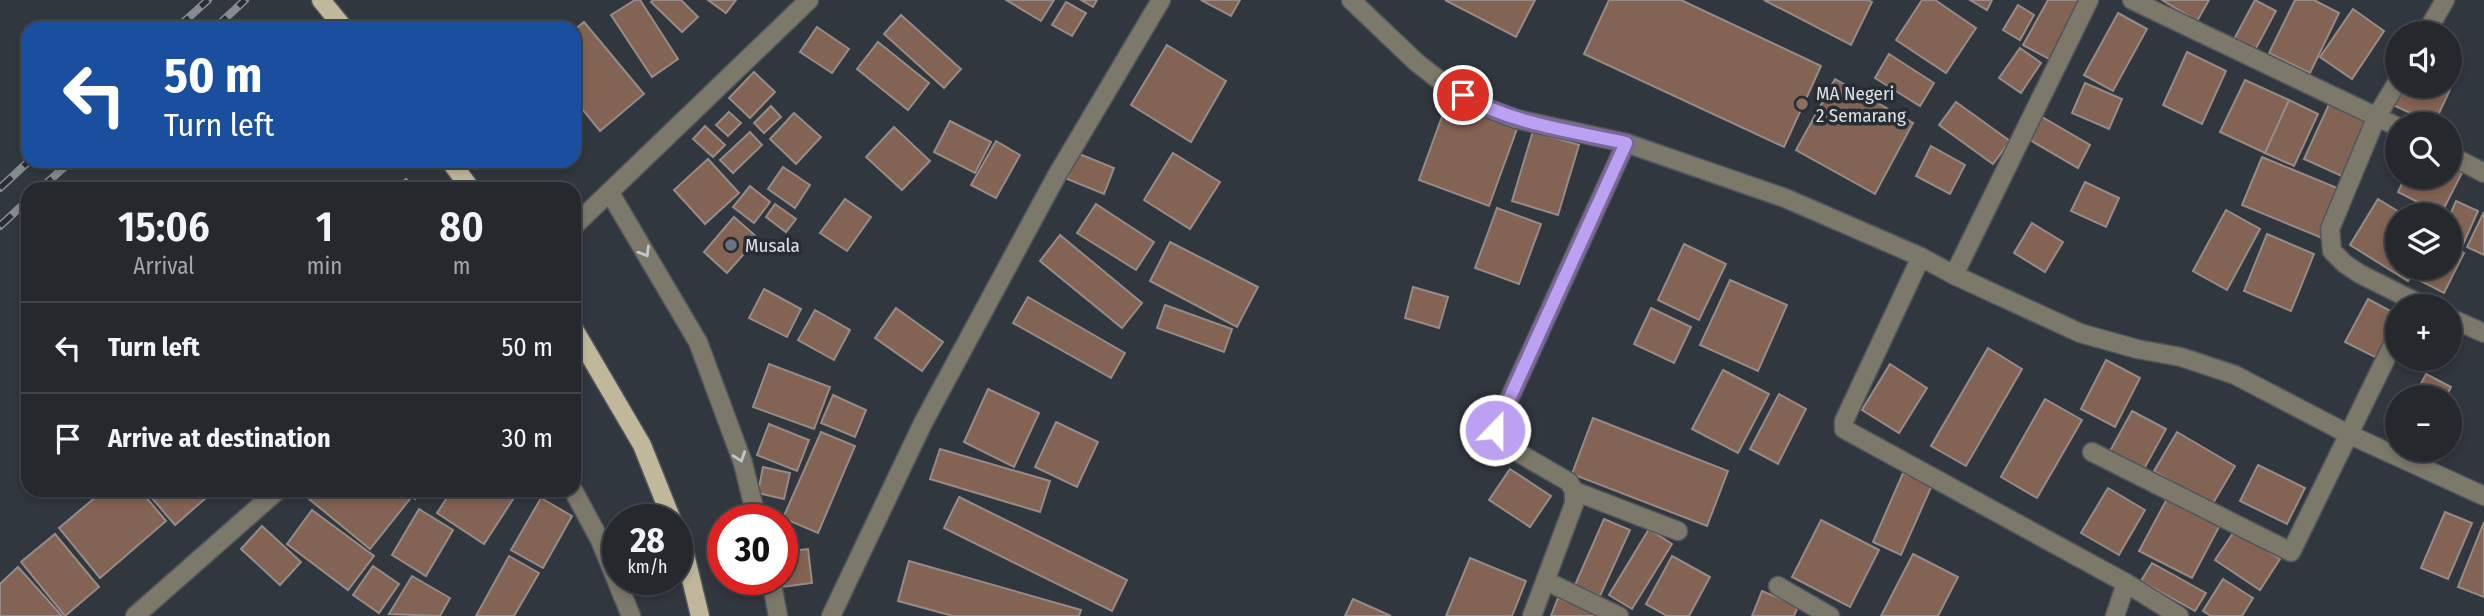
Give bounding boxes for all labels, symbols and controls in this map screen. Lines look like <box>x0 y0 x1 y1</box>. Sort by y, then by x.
map controls <box>2385 21 2462 462</box>
button: sound <box>2385 21 2462 98</box>
text: 50 m <box>164 46 262 105</box>
icon: left <box>49 49 140 140</box>
pin <box>1433 65 1493 125</box>
icon: arrive <box>1444 76 1482 114</box>
place label: MA Negeri 2 Semarang <box>1816 82 1906 127</box>
marker: MA Negeri 2 Semarang <box>1794 96 1810 112</box>
text: Turn left <box>164 106 274 144</box>
button: search <box>2385 112 2462 189</box>
text: 15:06 <box>118 202 210 252</box>
text: 1 <box>316 202 333 252</box>
text: 80 <box>439 202 484 252</box>
button: layers <box>2385 203 2462 280</box>
place label: Musala <box>745 234 800 257</box>
marker: Musala <box>723 237 739 253</box>
one-way arrow <box>636 244 649 257</box>
text: Arrival <box>133 252 194 280</box>
text: min <box>307 252 342 280</box>
text: m <box>453 252 470 280</box>
button: + <box>2385 294 2462 371</box>
icon: left <box>49 329 87 367</box>
text: Turn left <box>108 332 200 363</box>
text: 50 m <box>501 332 553 363</box>
button: − <box>2385 385 2462 462</box>
position arrow <box>1458 393 1532 467</box>
icon: arrive <box>49 420 87 458</box>
text: Arrive at destination <box>108 423 331 454</box>
text: 30 m <box>502 423 553 454</box>
one-way arrow <box>732 451 746 463</box>
speed limit sign: 30 <box>707 504 798 595</box>
text: 28 <box>630 519 665 561</box>
text: km/h <box>627 556 668 578</box>

